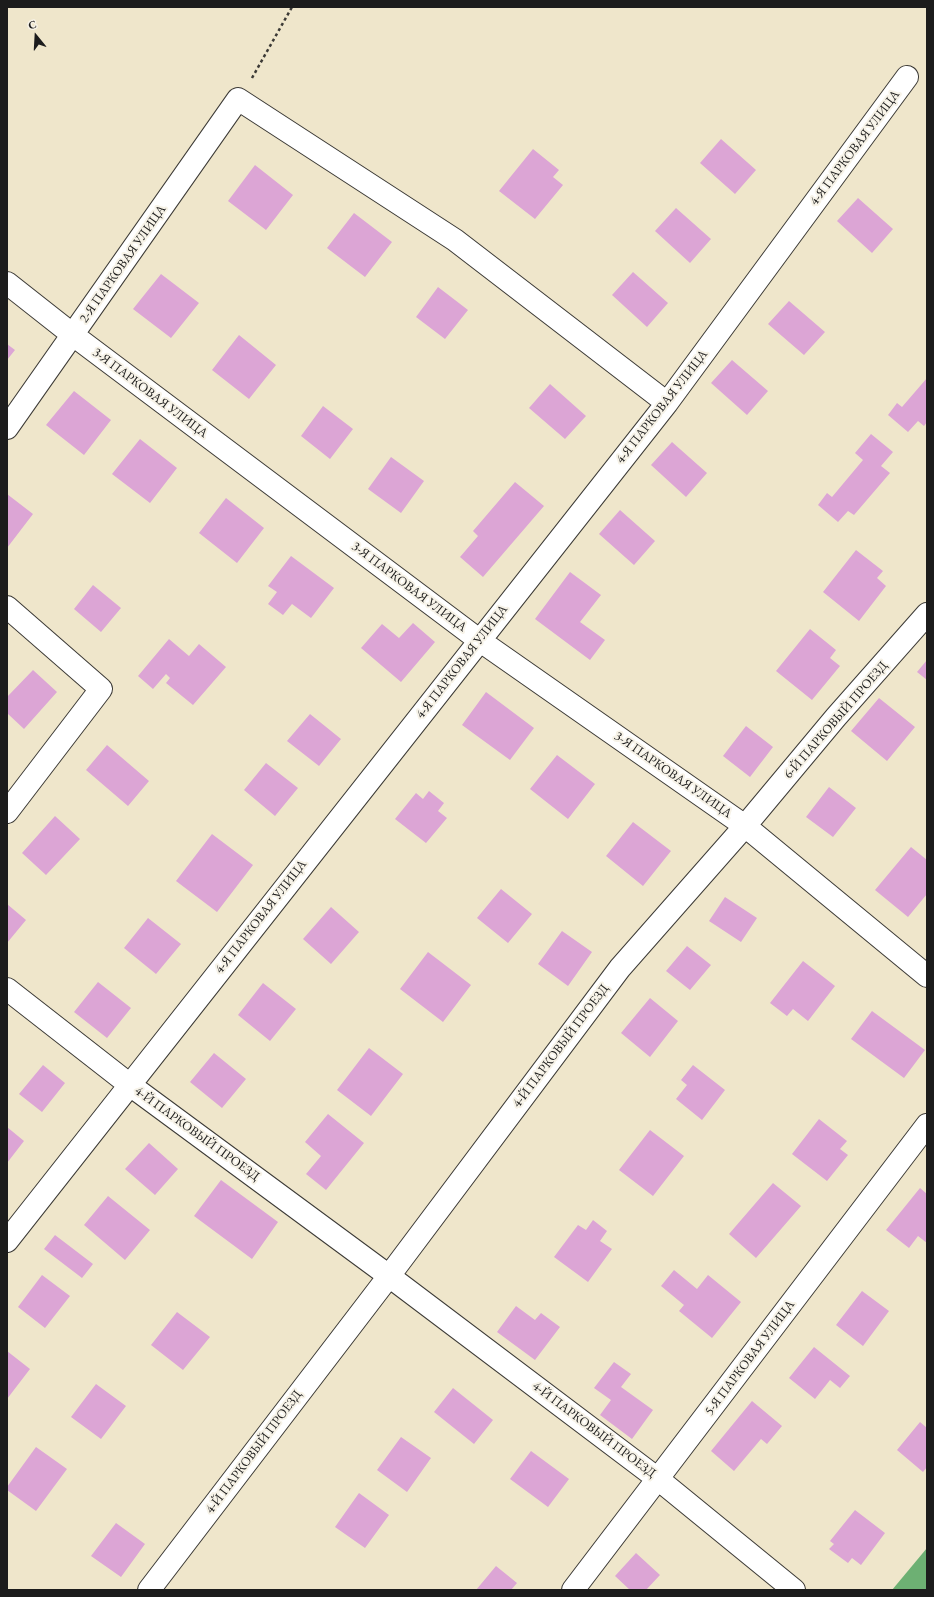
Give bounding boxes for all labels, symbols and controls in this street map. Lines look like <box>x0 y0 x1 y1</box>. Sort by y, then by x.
north arrow <box>16 16 56 56</box>
text: С <box>26 17 38 32</box>
street label: 4-Я ПАРКОВАЯ УЛИЦА <box>807 87 903 209</box>
street label: 2-Я ПАРКОВАЯ УЛИЦА <box>76 202 170 326</box>
street label: 3-Я ПАРКОВАЯ УЛИЦА <box>89 345 211 441</box>
street label: 4-Я ПАРКОВАЯ УЛИЦА <box>613 347 711 467</box>
street label: 3-Я ПАРКОВАЯ УЛИЦА <box>348 539 470 635</box>
street label: 4-Я ПАРКОВАЯ УЛИЦА <box>413 602 511 722</box>
street label: 6-Й ПАРКОВЫЙ ПРОЕЗД <box>781 658 891 782</box>
street label: 3-Я ПАРКОВАЯ УЛИЦА <box>611 728 735 822</box>
street label: 4-Я ПАРКОВАЯ УЛИЦА <box>212 857 310 977</box>
street label: 4-Й ПАРКОВЫЙ ПРОЕЗД <box>509 981 613 1111</box>
street label: 4-Й ПАРКОВЫЙ ПРОЕЗД <box>132 1083 262 1185</box>
street label: 5-Я ПАРКОВАЯ УЛИЦА <box>702 1297 798 1419</box>
street label: 4-Й ПАРКОВЫЙ ПРОЕЗД <box>529 1378 659 1482</box>
street label: 4-Й ПАРКОВЫЙ ПРОЕЗД <box>202 1387 306 1517</box>

